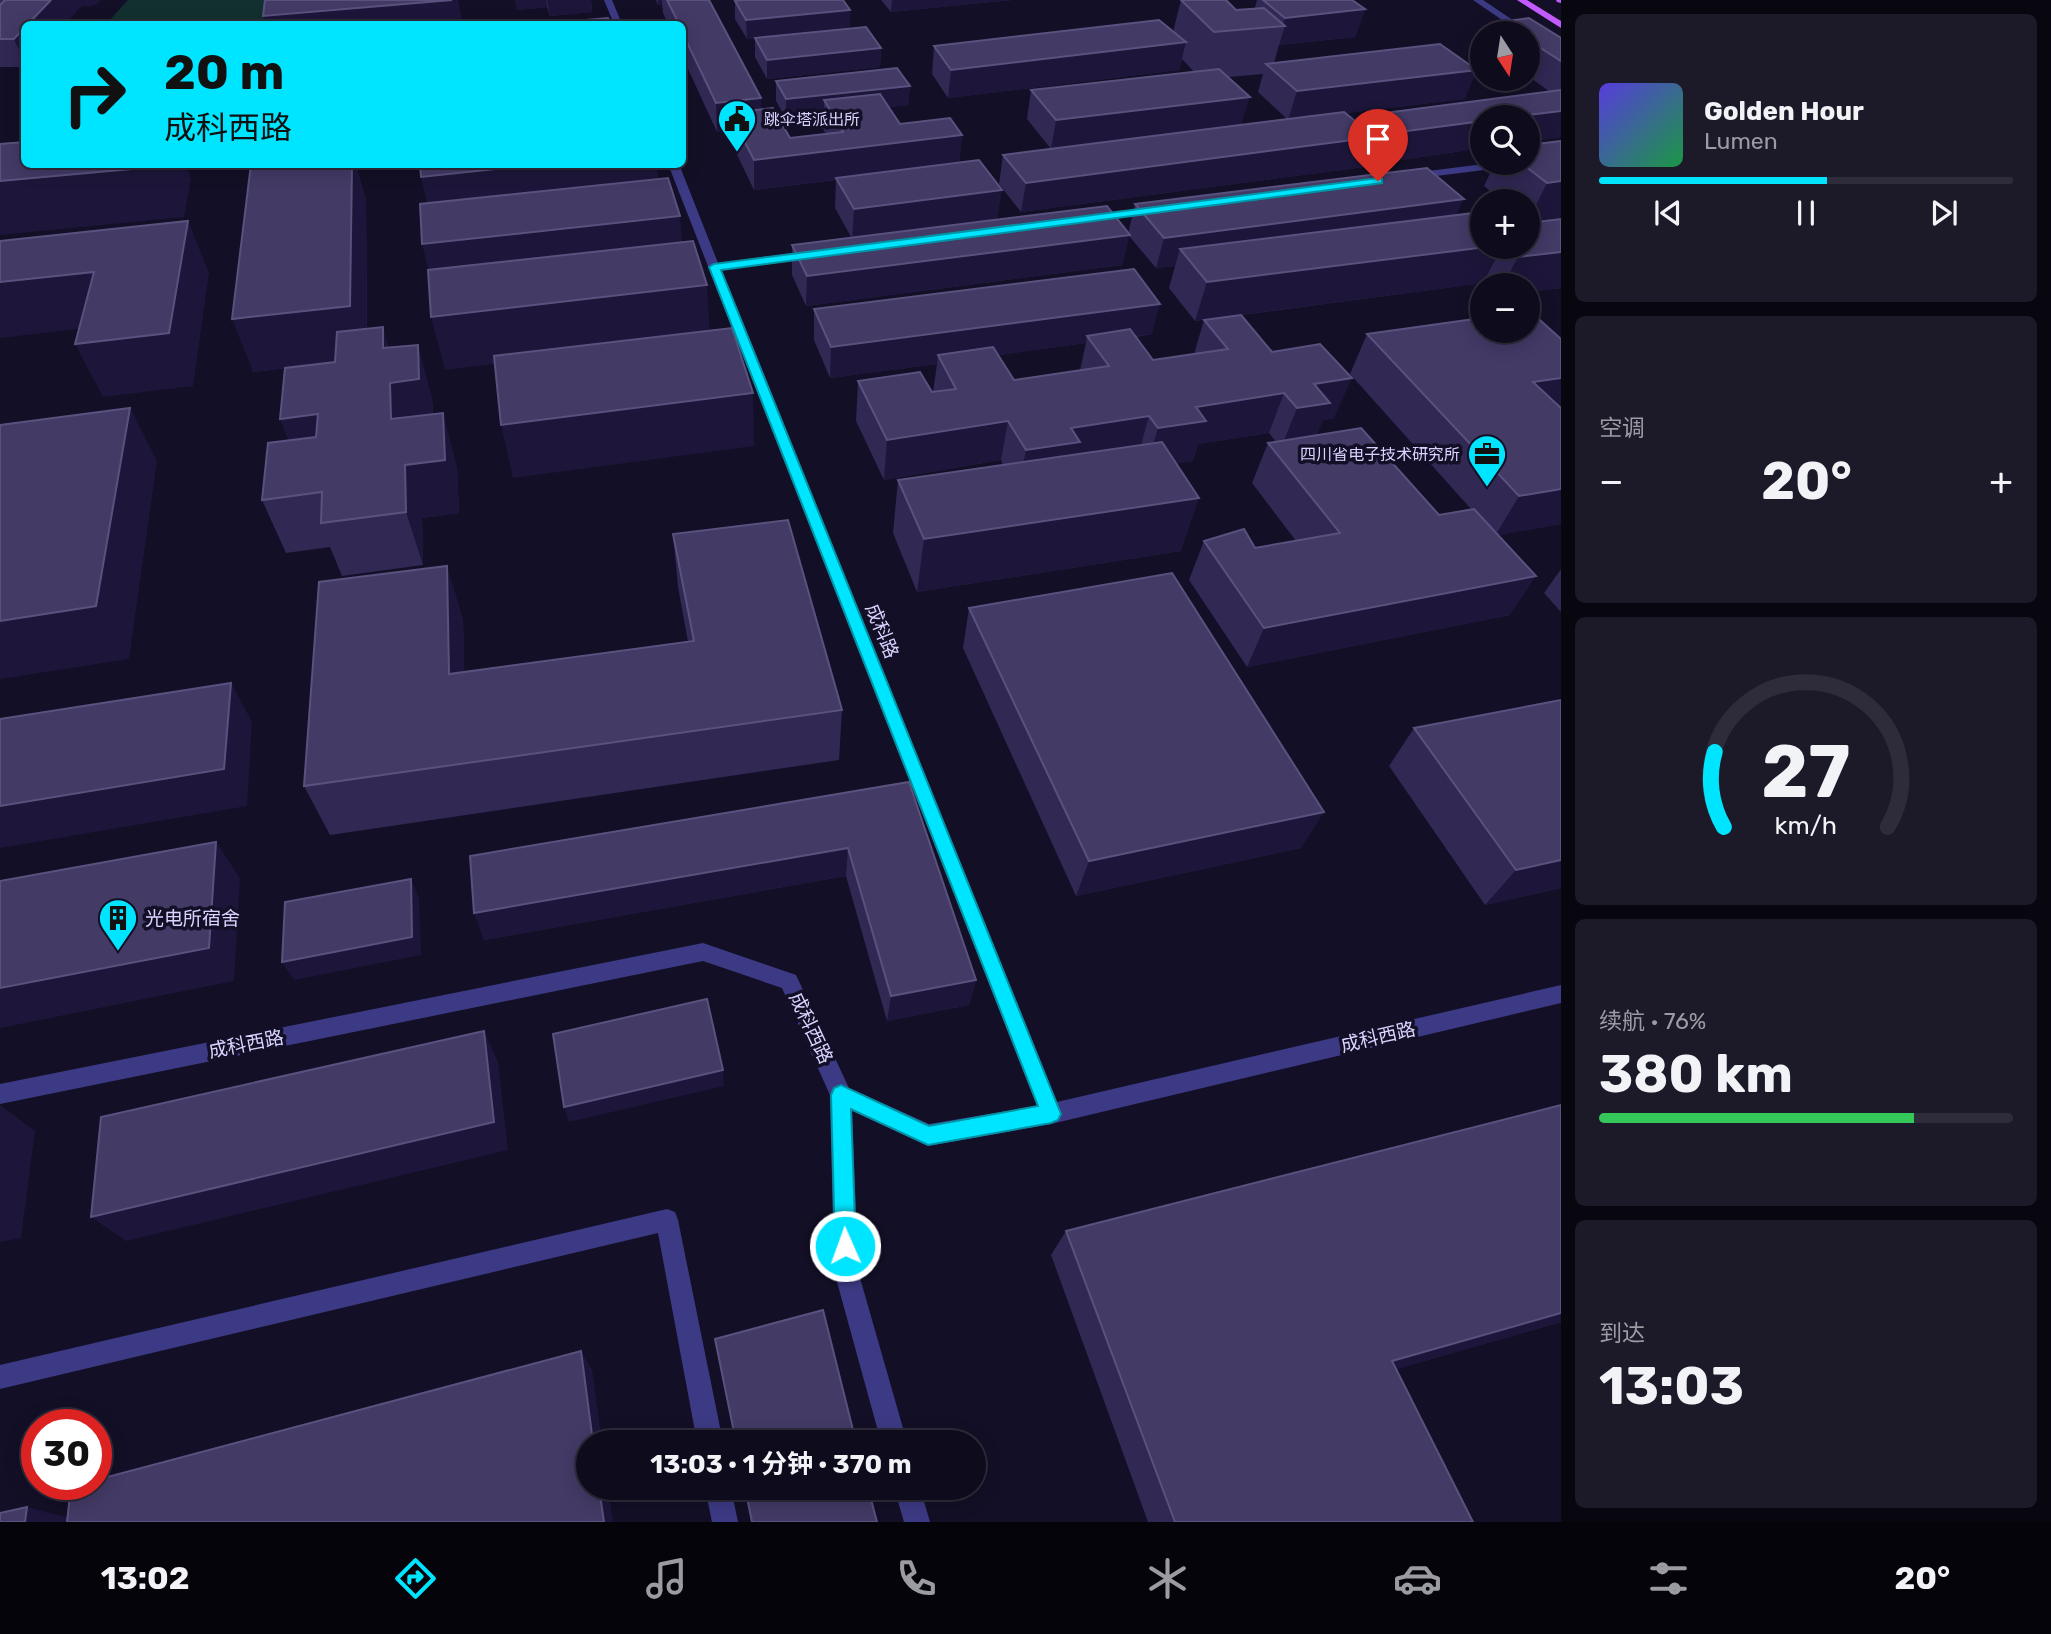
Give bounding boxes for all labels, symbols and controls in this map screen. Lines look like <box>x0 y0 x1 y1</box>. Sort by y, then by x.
north arrow <box>1470 21 1540 91</box>
map controls <box>1470 21 1540 343</box>
text: 20 m <box>164 43 285 101</box>
icon: right <box>49 49 140 140</box>
text: Golden Hour <box>1704 96 1864 127</box>
public building icon: 跳伞塔派出所 <box>716 98 758 153</box>
button: search <box>1470 105 1540 175</box>
text: 成科西路 <box>164 109 292 147</box>
pin <box>1348 109 1408 181</box>
place label: 跳伞塔派出所 <box>764 110 860 129</box>
icon: arrive <box>1359 120 1397 158</box>
text: Lumen <box>1704 127 1778 155</box>
button: + <box>1470 189 1540 259</box>
icon: previous <box>1649 194 1687 232</box>
icon: pause <box>1787 194 1825 232</box>
icon: next <box>1925 194 1963 232</box>
button: − <box>1470 273 1540 343</box>
text: 空调 <box>1599 414 1645 442</box>
office icon: 四川省电子技术研究所 <box>1466 433 1508 488</box>
place label: 四川省电子技术研究所 <box>1300 445 1460 464</box>
text: 20° <box>1761 450 1852 512</box>
text: − <box>1599 458 1624 504</box>
text: + <box>1989 458 2013 504</box>
street label: 成科路 <box>861 600 903 662</box>
text: 27 <box>1761 729 1851 815</box>
text: km/h <box>1775 811 1837 840</box>
building icon: 光电所宿舍 <box>97 897 139 952</box>
place label: 光电所宿舍 <box>145 907 240 930</box>
street label: 成科西路 <box>785 989 837 1067</box>
text: 续航 · 76% <box>1599 1007 1706 1035</box>
street label: 成科西路 <box>1338 1017 1418 1057</box>
street label: 成科西路 <box>206 1025 286 1063</box>
text: 380 km <box>1599 1043 1793 1105</box>
position arrow <box>808 1209 882 1283</box>
text: 到达 <box>1599 1319 1645 1347</box>
text: 13:03 <box>1599 1355 1744 1417</box>
speed limit sign: 30 <box>21 1409 112 1500</box>
text: 13:03 · 1 分钟 · 370 m <box>650 1449 912 1480</box>
icon: directions <box>391 1554 440 1603</box>
icon: music <box>642 1554 691 1603</box>
icon: phone <box>892 1554 941 1603</box>
icon: climate <box>1143 1554 1192 1603</box>
icon: car <box>1393 1554 1442 1603</box>
icon: filters <box>1644 1554 1693 1603</box>
text: 13:02 <box>101 1559 190 1597</box>
text: 20° <box>1895 1559 1950 1597</box>

